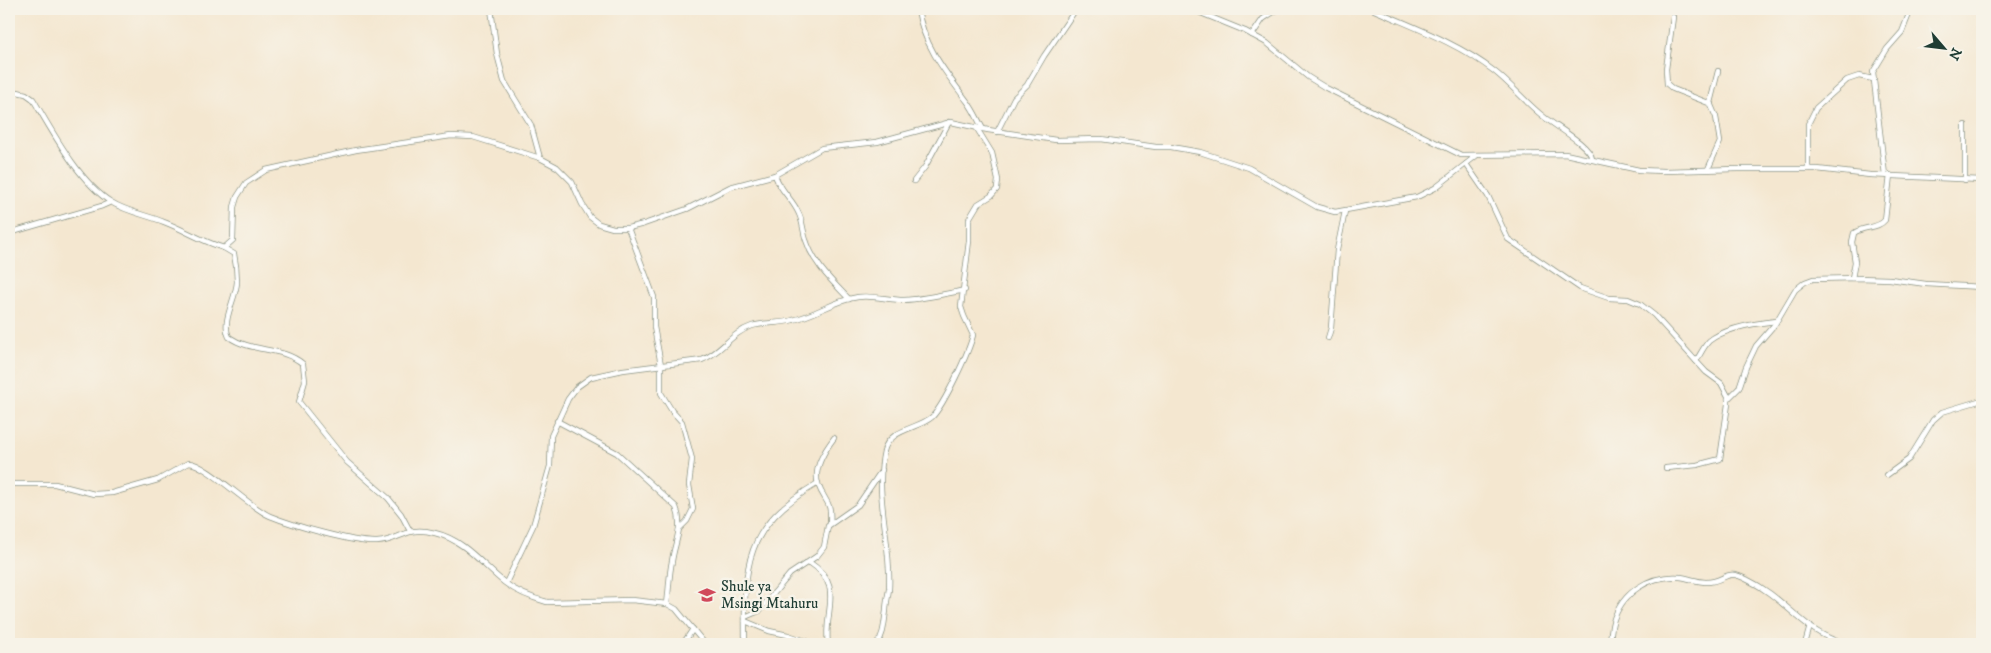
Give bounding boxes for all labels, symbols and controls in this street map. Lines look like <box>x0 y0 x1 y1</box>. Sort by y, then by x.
north arrow <box>1918 22 1968 72</box>
text: N <box>1944 44 1965 63</box>
place label: Shule ya Msingi Mtahuru <box>721 577 818 613</box>
school or university icon: Shule ya Msingi Mtahuru <box>697 585 717 605</box>

